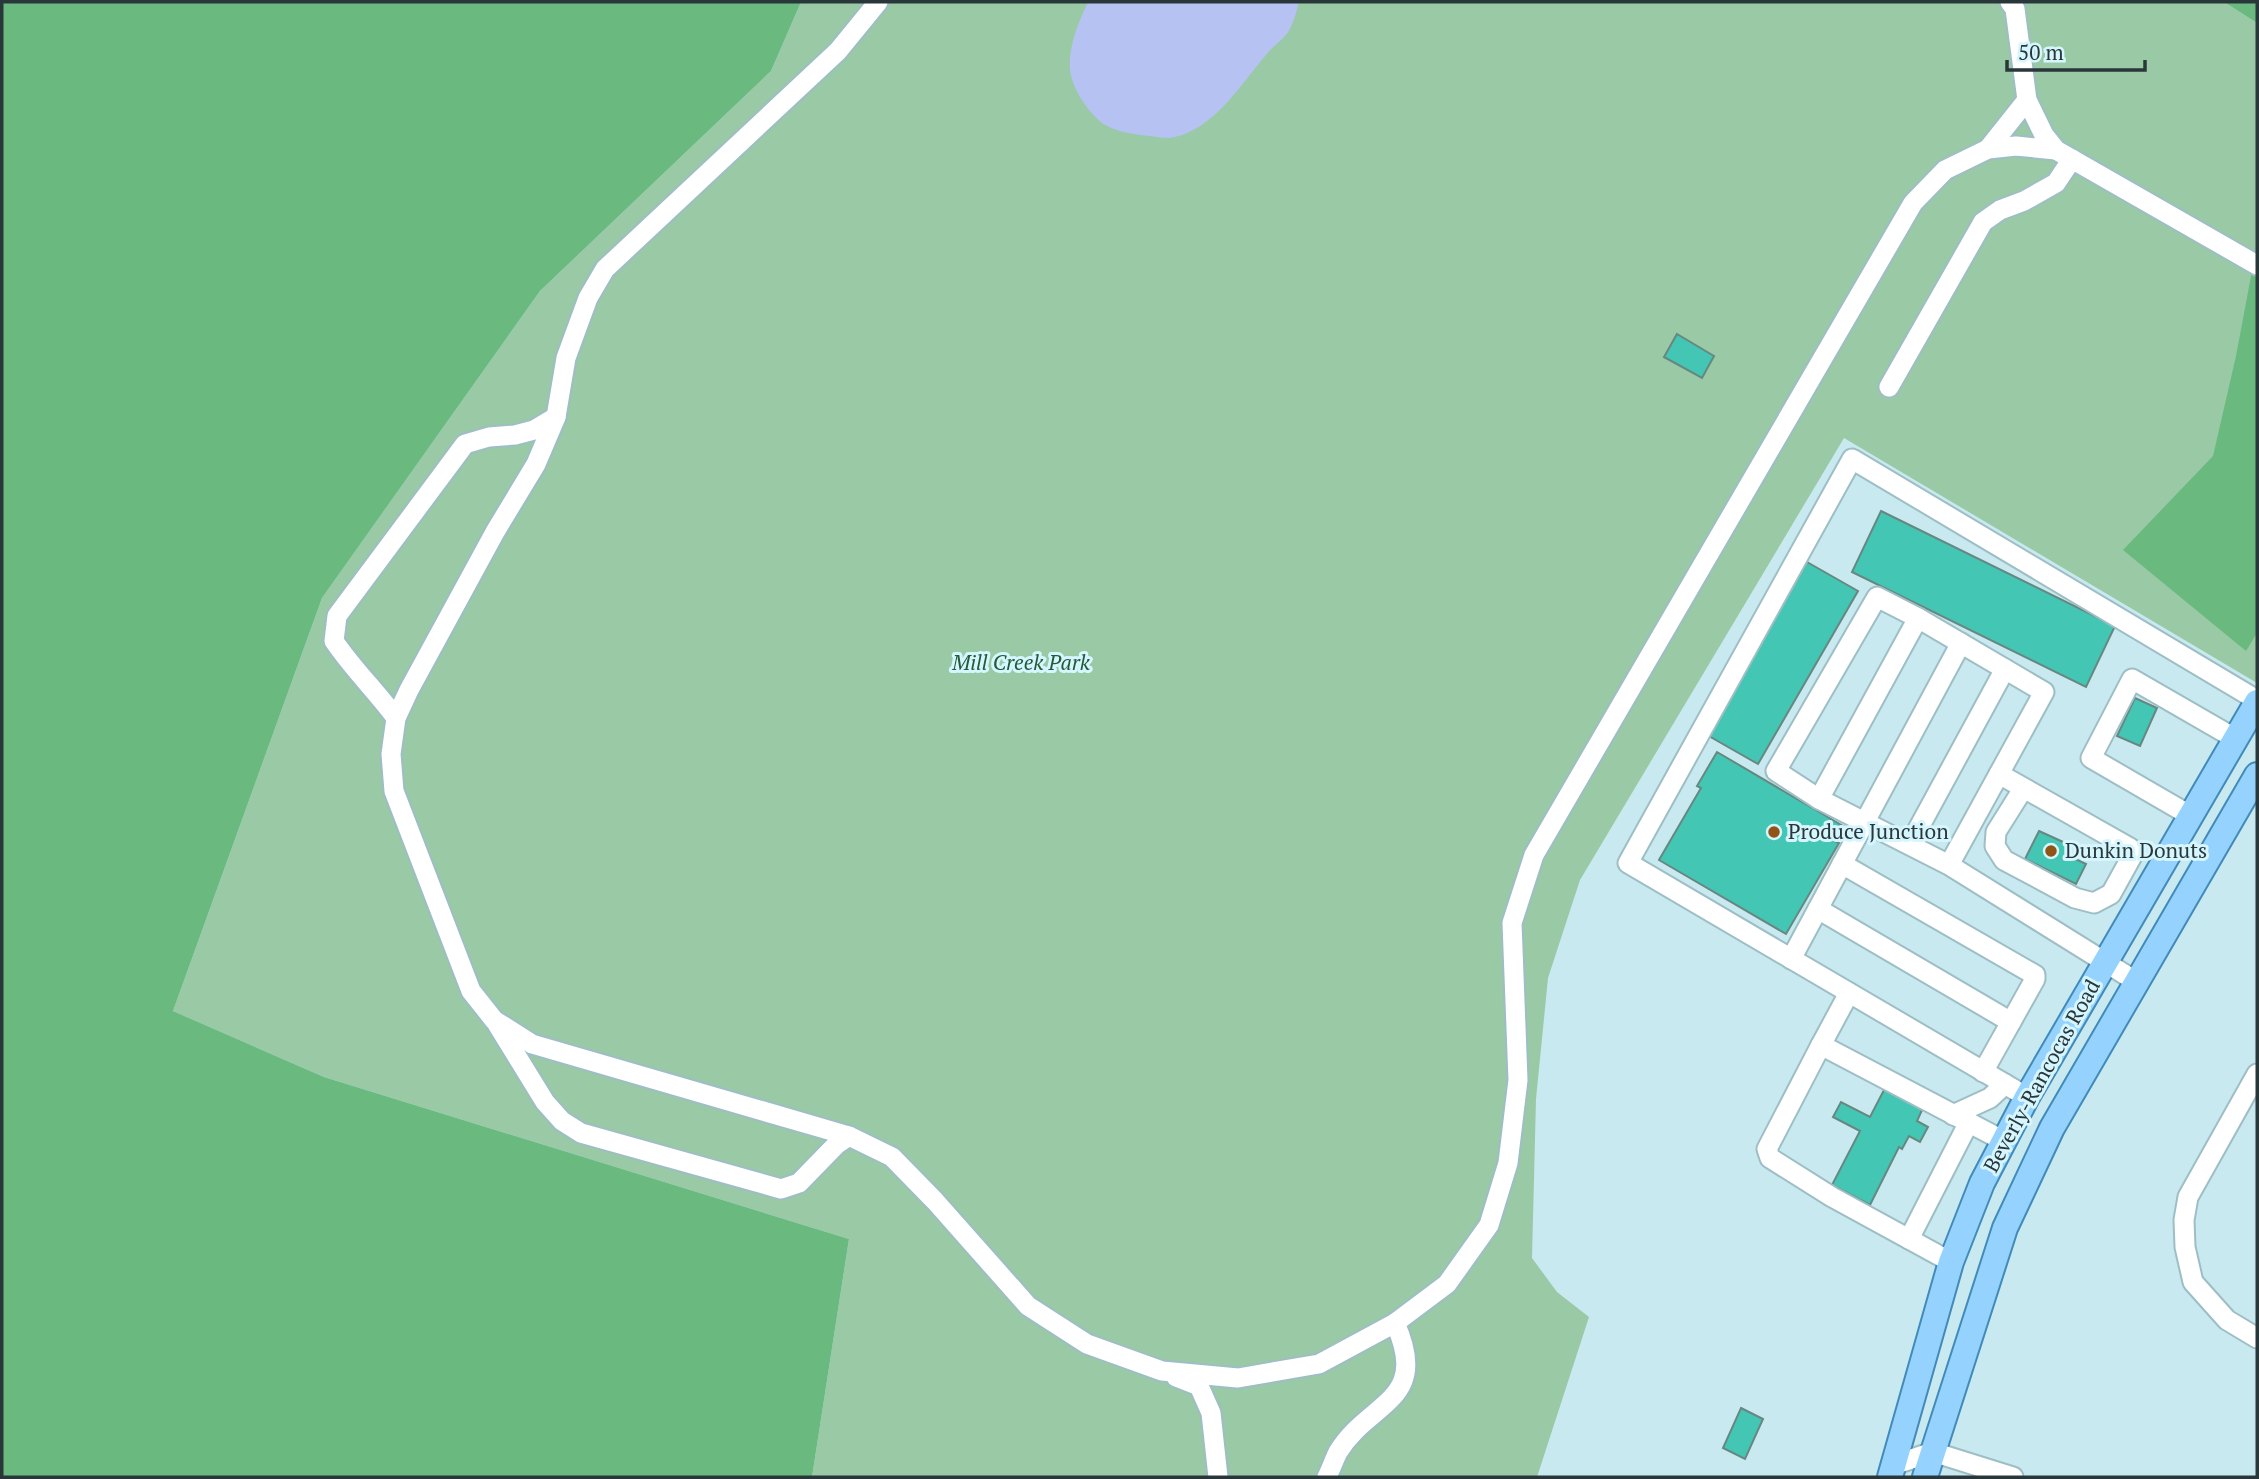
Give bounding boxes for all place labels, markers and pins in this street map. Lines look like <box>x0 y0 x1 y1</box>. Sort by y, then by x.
place label: Produce Junction <box>1788 817 1949 845</box>
marker: Produce Junction <box>1766 824 1782 840</box>
place label: Dunkin Donuts <box>2065 836 2207 864</box>
marker: Dunkin Donuts <box>2043 843 2059 859</box>

